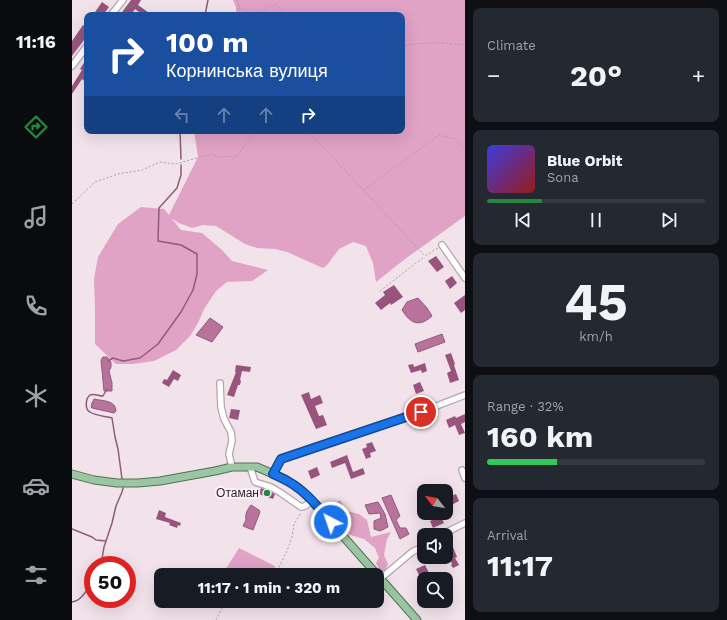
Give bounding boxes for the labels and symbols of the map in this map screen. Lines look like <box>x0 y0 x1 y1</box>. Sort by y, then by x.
pin <box>404 395 438 429</box>
north arrow <box>417 484 453 520</box>
place label: Отаман <box>216 486 259 500</box>
marker: Отаман <box>262 488 272 498</box>
position arrow <box>310 501 352 543</box>
speed limit sign: 50 <box>84 556 136 608</box>

